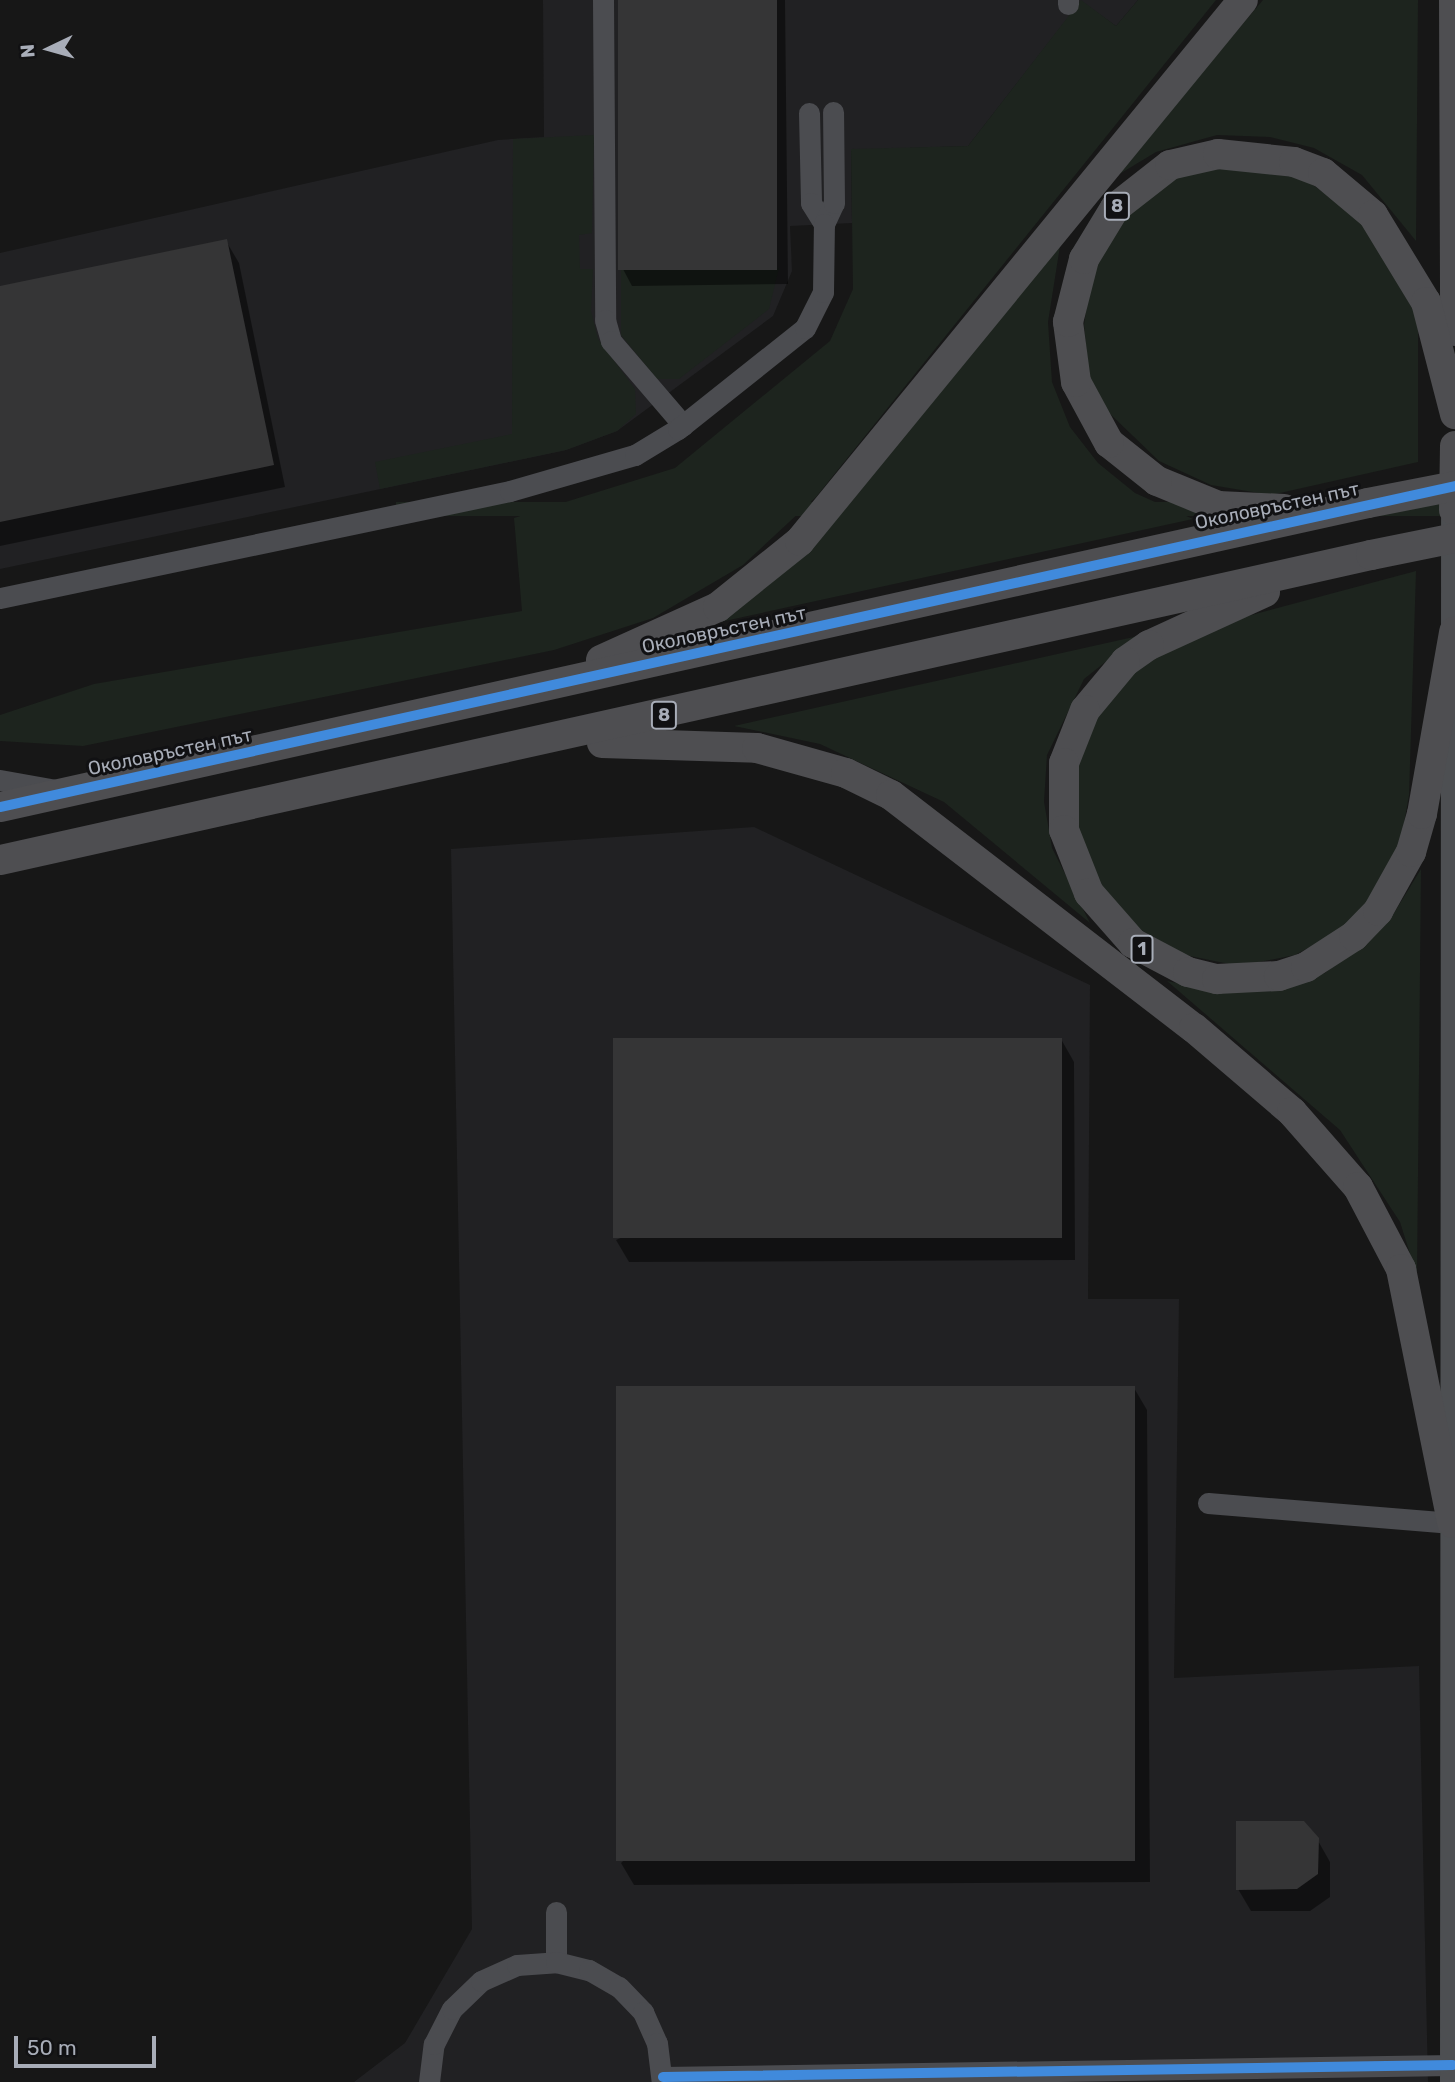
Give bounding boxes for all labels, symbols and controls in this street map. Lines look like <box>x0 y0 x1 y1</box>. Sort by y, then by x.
north arrow <box>14 14 84 84</box>
text: N <box>16 43 40 59</box>
road number: 8 <box>1103 191 1131 220</box>
street label: Околовръстен път <box>1193 477 1361 535</box>
street label: Околовръстен път <box>640 601 808 659</box>
road number: 8 <box>650 700 678 730</box>
street label: Околовръстен път <box>86 723 254 781</box>
road number: 1 <box>1130 934 1154 964</box>
scale bar <box>18 2022 159 2066</box>
text: 50 m <box>27 2035 77 2060</box>

